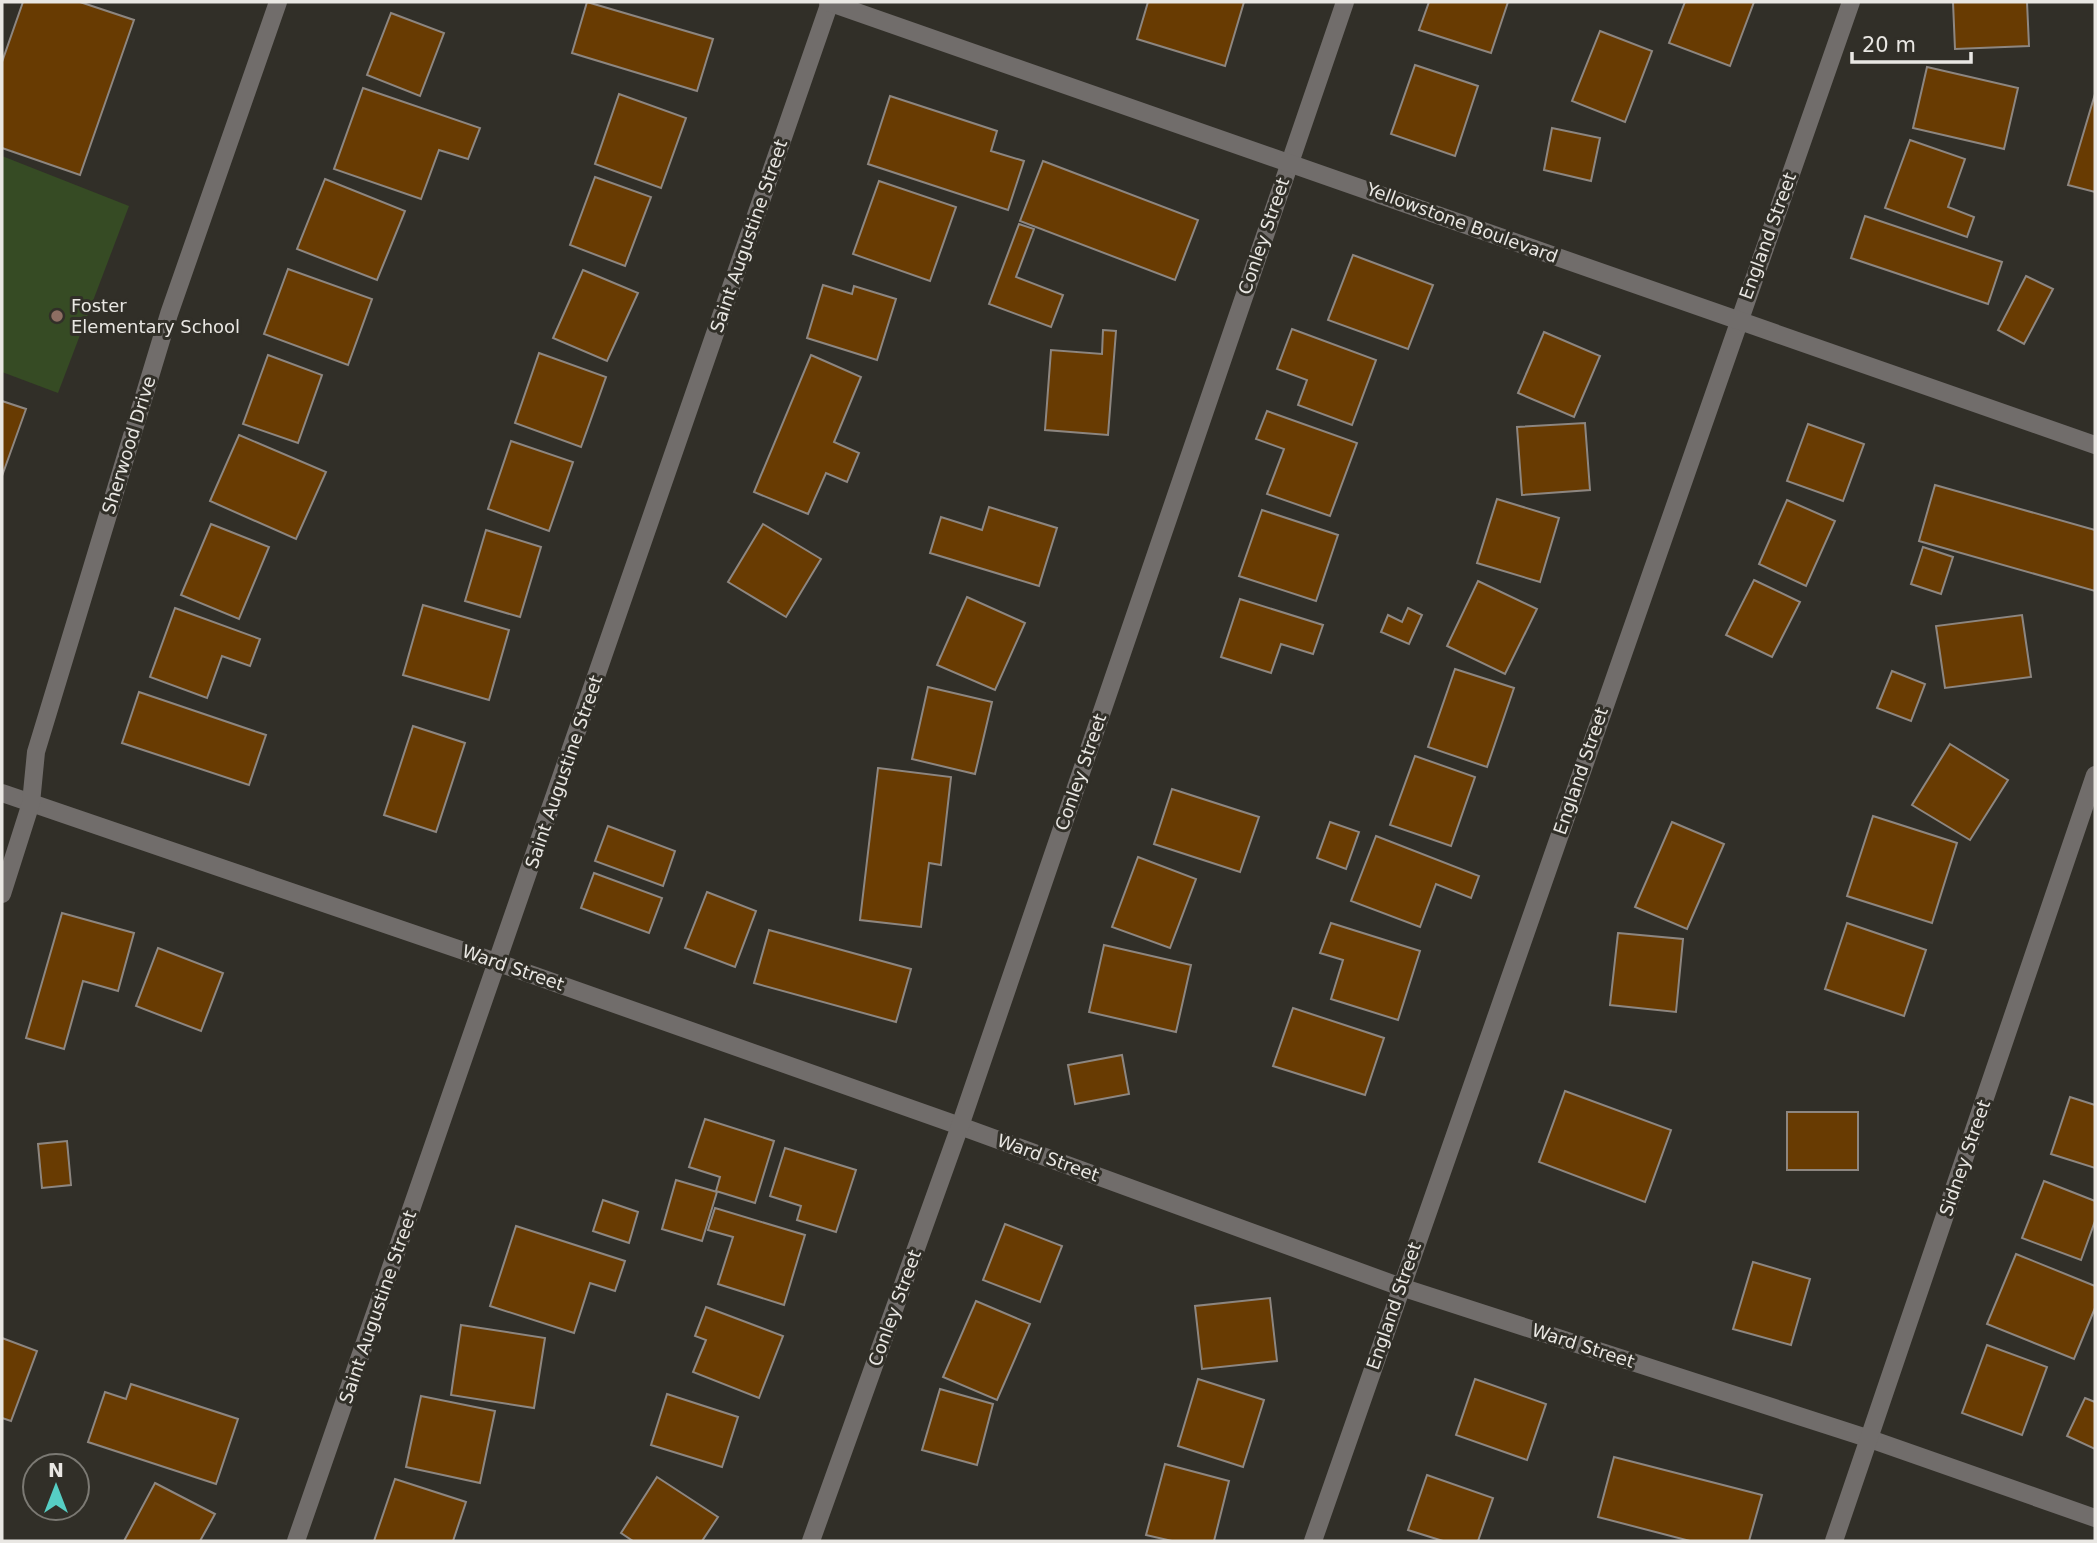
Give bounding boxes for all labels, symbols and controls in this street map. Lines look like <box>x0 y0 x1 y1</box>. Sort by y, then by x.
scale bar <box>1852 21 1971 65</box>
text: 20 m <box>1862 33 1916 57</box>
street label: Saint Augustine Street <box>706 137 791 335</box>
street label: England Street <box>1735 170 1800 302</box>
street label: Conley Street <box>1234 175 1293 297</box>
street label: Yellowstone Boulevard <box>1363 178 1561 267</box>
place label: Foster Elementary School <box>71 295 240 337</box>
marker: Foster Elementary School <box>49 308 65 324</box>
street label: Sherwood Drive <box>98 373 159 516</box>
street label: Saint Augustine Street <box>521 673 606 871</box>
street label: England Street <box>1549 704 1612 837</box>
street label: Conley Street <box>1051 711 1110 833</box>
street label: Ward Street <box>459 940 567 995</box>
street label: Sidney Street <box>1935 1097 1994 1219</box>
street label: Ward Street <box>994 1129 1102 1186</box>
street label: Saint Augustine Street <box>335 1208 420 1406</box>
street label: England Street <box>1362 1239 1425 1372</box>
street label: Conley Street <box>864 1247 925 1369</box>
street label: Ward Street <box>1529 1319 1637 1372</box>
north arrow <box>21 1452 91 1522</box>
text: N <box>48 1459 64 1481</box>

